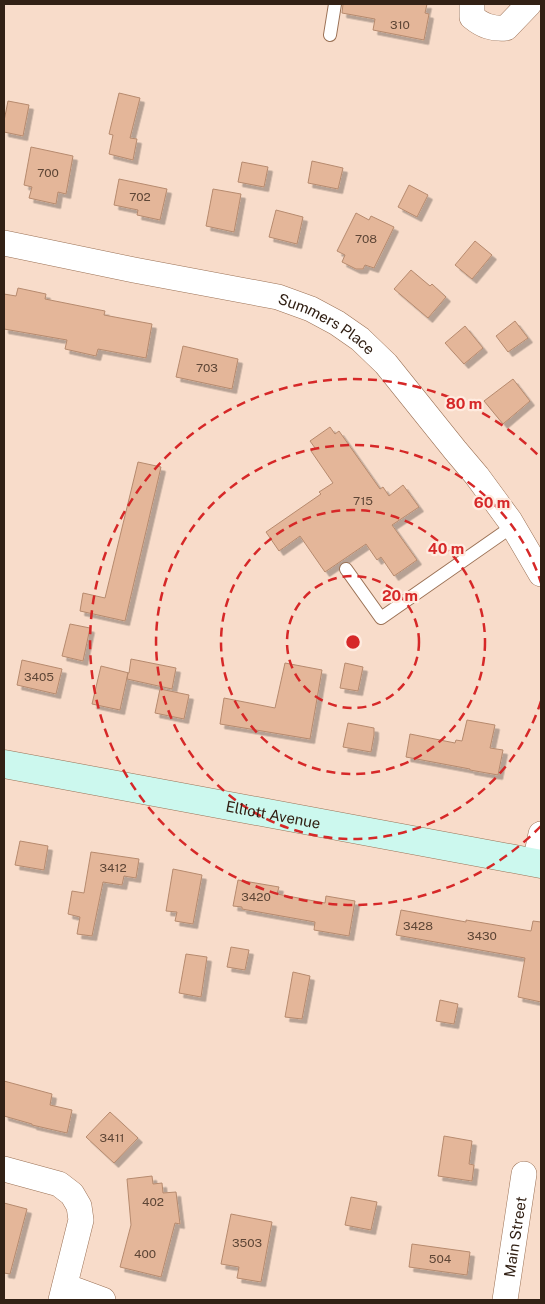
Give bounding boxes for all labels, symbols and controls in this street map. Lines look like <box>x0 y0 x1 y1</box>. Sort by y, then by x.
house number: 310 <box>390 18 410 32</box>
house number: 700 <box>37 166 59 180</box>
house number: 702 <box>129 190 151 204</box>
house number: 708 <box>355 232 377 246</box>
street label: Summers Place <box>276 289 379 357</box>
house number: 703 <box>196 361 218 375</box>
text: 80 m <box>446 395 482 412</box>
house number: 715 <box>353 494 373 508</box>
text: 60 m <box>474 494 510 511</box>
text: 40 m <box>428 540 464 557</box>
text: 20 m <box>382 587 418 604</box>
centre of rings <box>344 633 362 651</box>
house number: 3405 <box>24 670 54 684</box>
street label: Elliott Avenue <box>225 797 322 831</box>
house number: 3412 <box>99 861 127 875</box>
house number: 3420 <box>241 890 271 904</box>
house number: 3428 <box>403 919 433 933</box>
house number: 3430 <box>467 929 497 943</box>
house number: 3411 <box>100 1131 124 1145</box>
house number: 402 <box>142 1195 164 1209</box>
street label: Main Street <box>500 1195 529 1278</box>
house number: 3503 <box>232 1236 262 1250</box>
house number: 400 <box>134 1247 156 1261</box>
house number: 504 <box>429 1252 452 1266</box>

